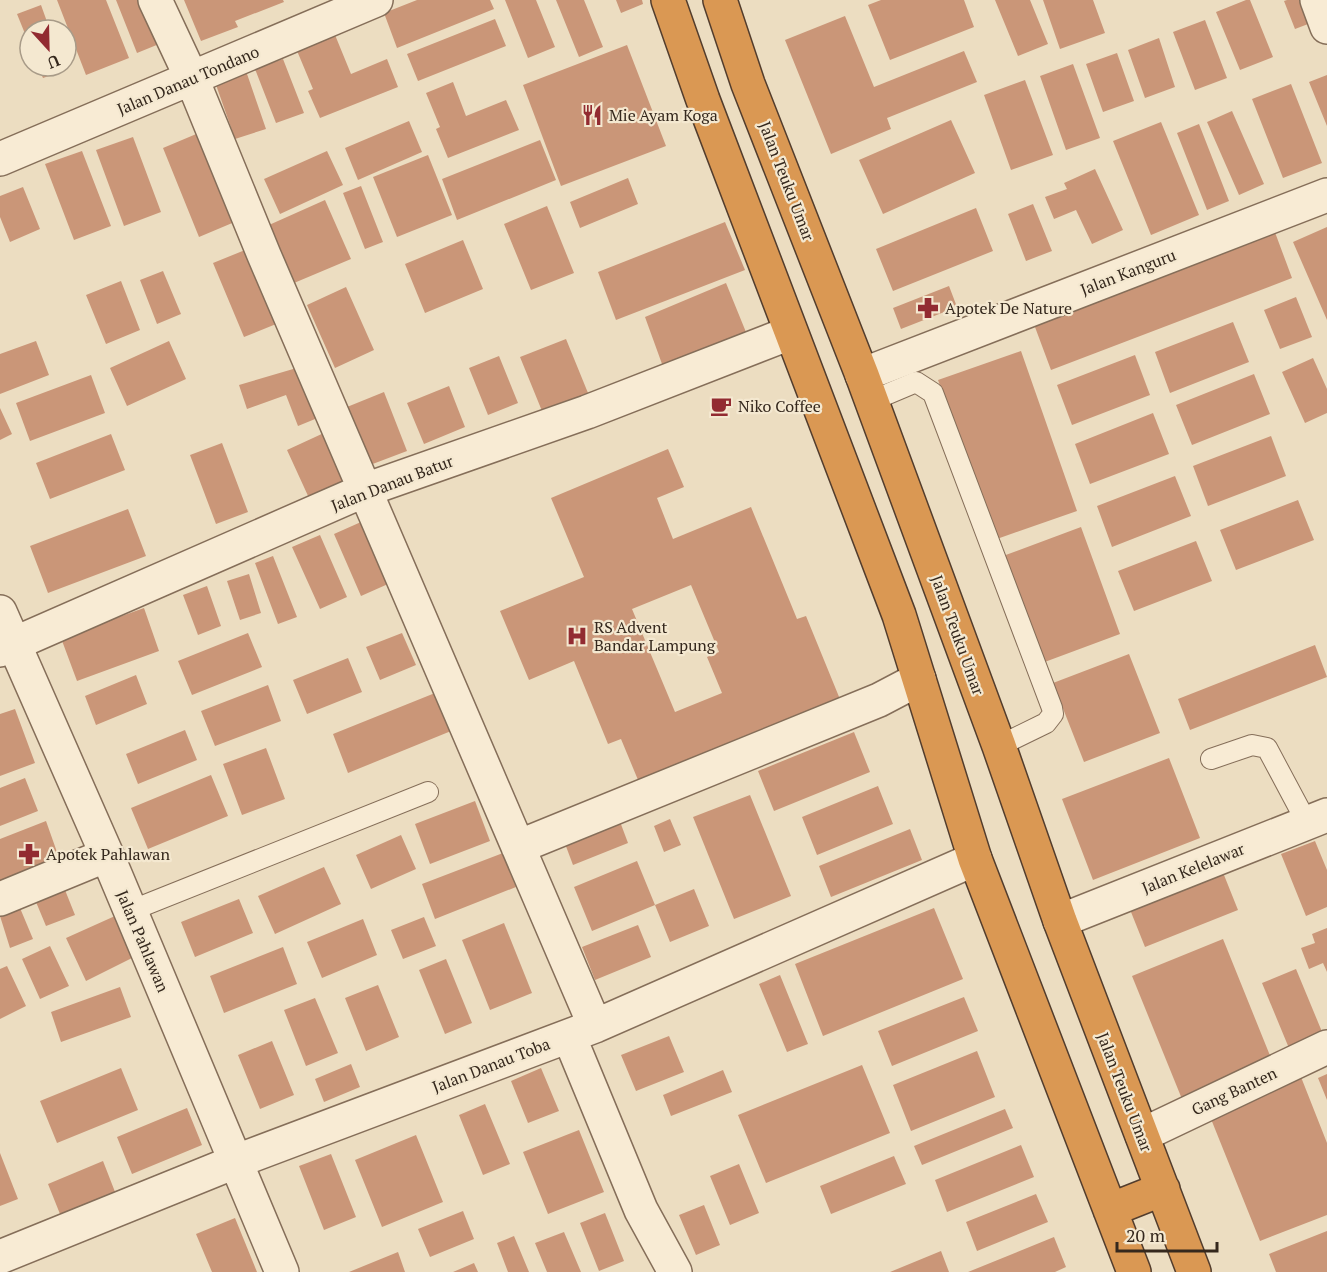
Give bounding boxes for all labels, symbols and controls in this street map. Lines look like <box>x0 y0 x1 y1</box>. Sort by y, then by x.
north arrow <box>18 18 78 78</box>
street label: Jalan Danau Tondano <box>114 40 263 120</box>
text: U <box>44 50 63 74</box>
restaurant icon: Mie Ayam Koga <box>580 103 604 127</box>
place label: Mie Ayam Koga <box>609 104 718 126</box>
street label: Jalan Teuku Umar <box>754 118 820 245</box>
street label: Jalan Kanguru <box>1077 244 1179 300</box>
pharmacy icon: Apotek De Nature <box>916 296 940 320</box>
place label: Apotek De Nature <box>945 297 1072 319</box>
cafe icon: Niko Coffee <box>709 394 733 418</box>
place label: Niko Coffee <box>738 395 821 417</box>
street label: Jalan Danau Batur <box>328 449 457 516</box>
street label: Jalan Teuku Umar <box>926 572 990 699</box>
place label: RS Advent Bandar Lampung <box>594 616 716 656</box>
hospital icon: RS Advent Bandar Lampung <box>565 624 589 648</box>
street label: Jalan Kelelawar <box>1138 837 1248 899</box>
pharmacy icon: Apotek Pahlawan <box>17 842 41 866</box>
place label: Apotek Pahlawan <box>46 843 170 865</box>
street label: Jalan Pahlawan <box>112 887 175 996</box>
street label: Jalan Teuku Umar <box>1092 1029 1158 1156</box>
street label: Jalan Danau Toba <box>429 1032 553 1098</box>
street label: Gang Banten <box>1188 1061 1281 1120</box>
scale bar <box>1117 1215 1218 1253</box>
text: 20 m <box>1126 1223 1166 1247</box>

